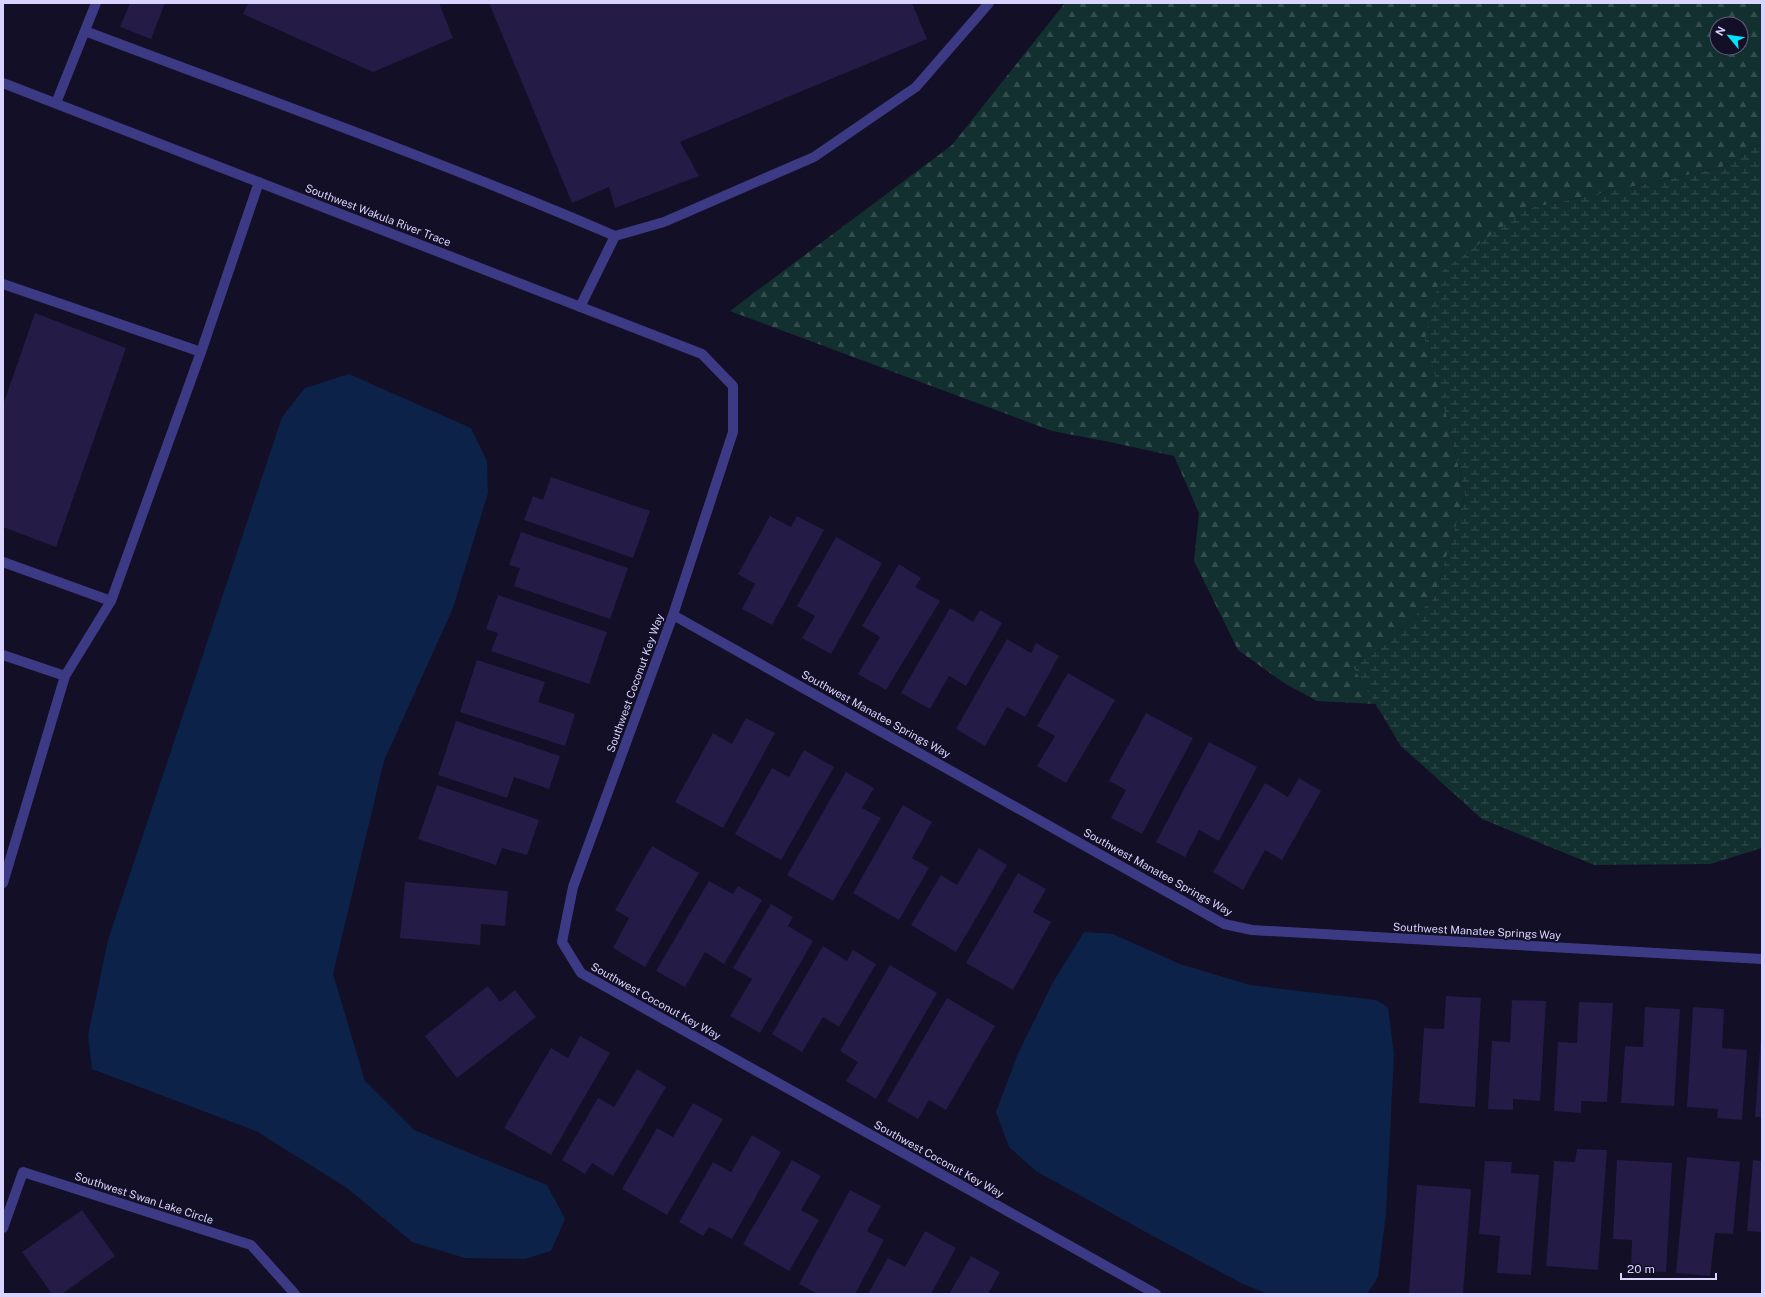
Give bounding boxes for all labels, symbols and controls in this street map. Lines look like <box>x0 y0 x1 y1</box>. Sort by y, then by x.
north arrow <box>1709 16 1749 56</box>
text: N <box>1713 24 1728 38</box>
street label: Southwest Wakula River Trace <box>303 182 453 248</box>
street label: Southwest Coconut Key Way <box>604 612 666 754</box>
street label: Southwest Manatee Springs Way <box>799 668 953 760</box>
street label: Southwest Manatee Springs Way <box>1081 826 1235 918</box>
street label: Southwest Manatee Springs Way <box>1393 921 1561 941</box>
street label: Southwest Coconut Key Way <box>589 960 723 1042</box>
street label: Southwest Coconut Key Way <box>872 1118 1006 1200</box>
street label: Southwest Swan Lake Circle <box>73 1170 215 1226</box>
scale bar <box>1621 1255 1716 1281</box>
text: 20 m <box>1627 1262 1655 1276</box>

